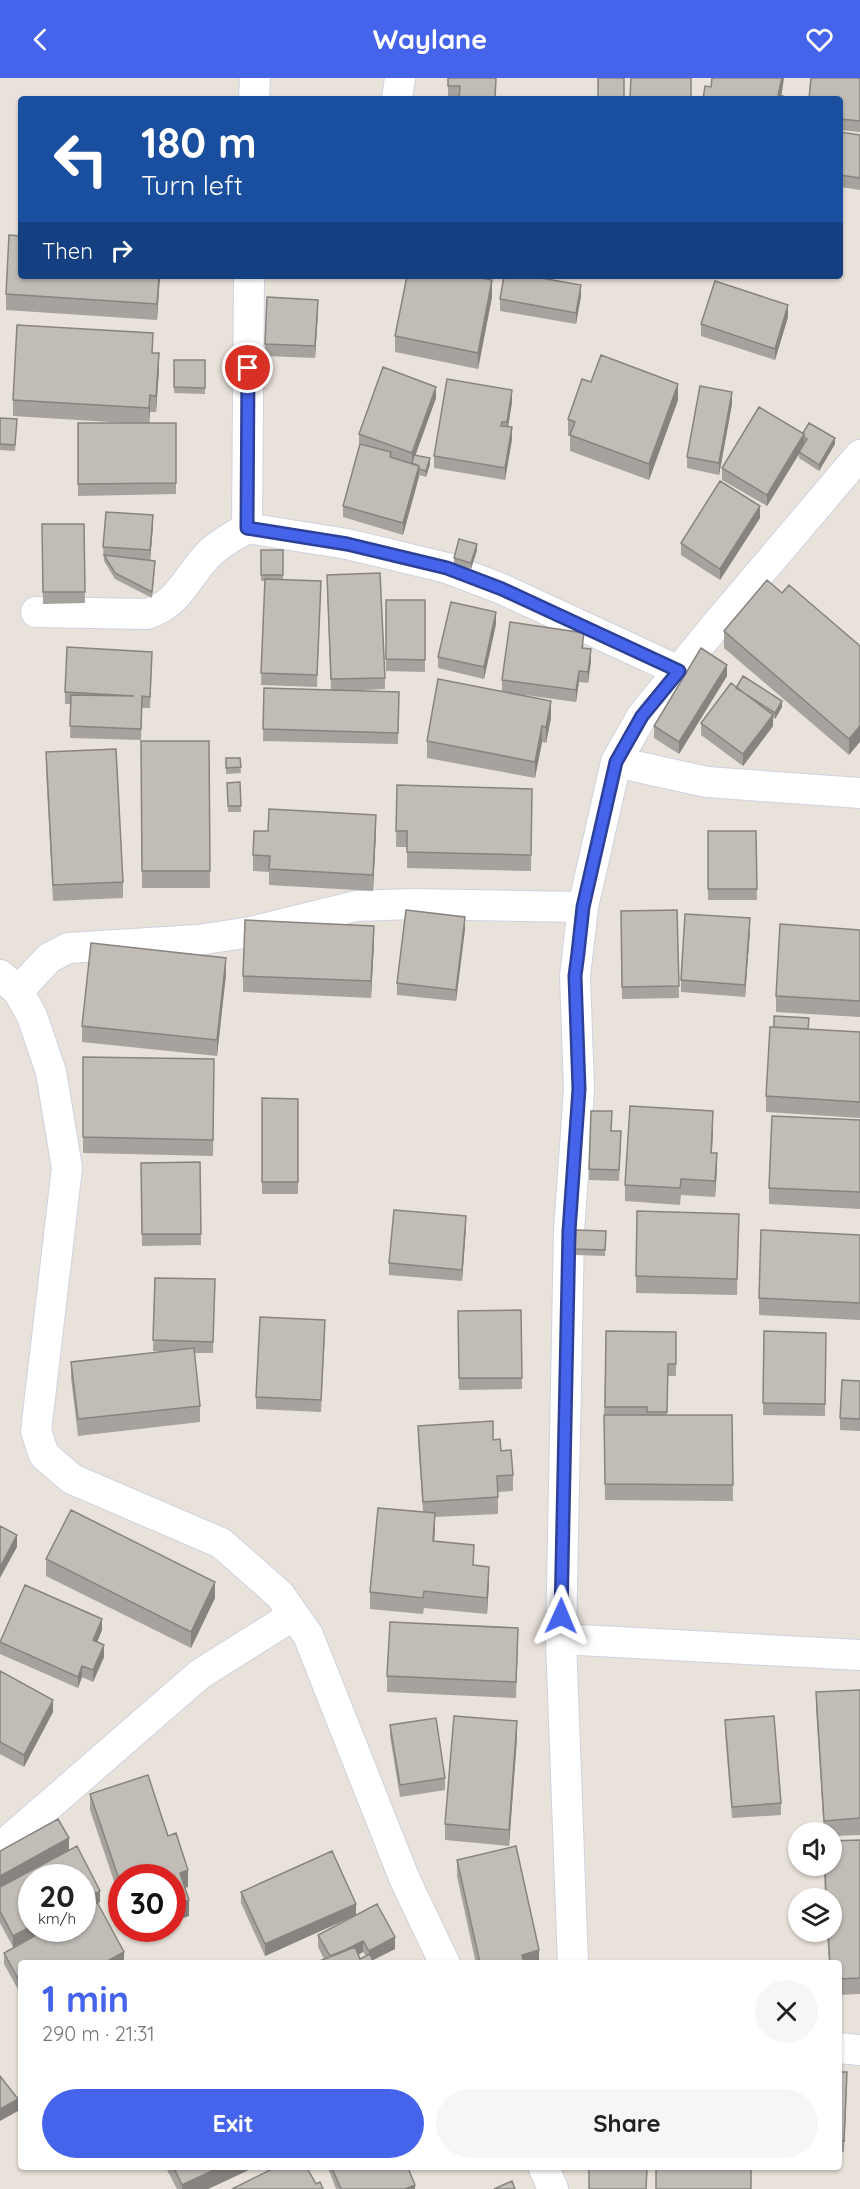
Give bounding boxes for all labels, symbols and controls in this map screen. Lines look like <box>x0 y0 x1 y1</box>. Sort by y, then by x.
text: Waylane <box>373 22 487 56</box>
icon: back <box>24 23 57 56</box>
icon: heart <box>803 23 836 56</box>
text: 180 m <box>141 116 257 169</box>
icon: left <box>42 120 120 198</box>
text: Turn left <box>141 168 243 202</box>
icon: right <box>105 234 138 267</box>
text: Then <box>42 237 93 265</box>
pin <box>222 342 273 393</box>
icon: arrive <box>231 351 264 384</box>
position arrow <box>529 1584 593 1648</box>
map controls <box>788 1822 842 1942</box>
button: sound <box>788 1822 842 1876</box>
speed limit sign: 30 <box>108 1864 186 1942</box>
text: 20 <box>39 1877 75 1915</box>
button: layers <box>788 1888 842 1942</box>
text: km/h <box>38 1909 76 1928</box>
text: 1 min <box>42 1976 129 2021</box>
button: close <box>755 1980 818 2043</box>
text: 290 m · 21:31 <box>42 2021 155 2046</box>
button: Exit <box>42 2089 424 2158</box>
button: Share <box>436 2089 818 2158</box>

